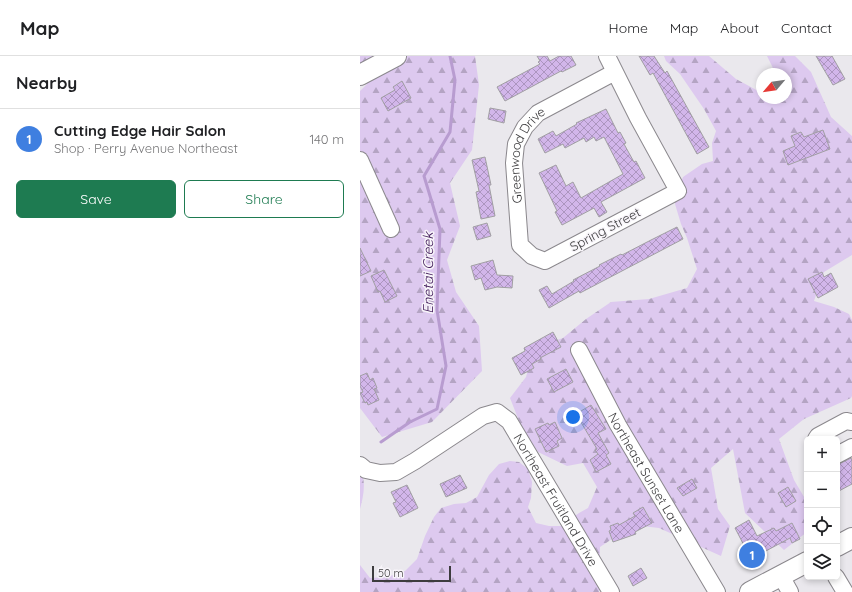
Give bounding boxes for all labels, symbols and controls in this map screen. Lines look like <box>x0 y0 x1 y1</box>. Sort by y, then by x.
text: Map <box>20 16 59 40</box>
text: Home <box>609 19 648 37</box>
text: Map <box>670 19 698 37</box>
text: About <box>720 19 759 37</box>
text: Contact <box>781 19 832 37</box>
north arrow <box>756 68 792 104</box>
text: Nearby <box>16 72 77 93</box>
street label: Greenwood Drive <box>506 103 547 204</box>
text: Cutting Edge Hair Salon <box>54 121 226 140</box>
text: 1 <box>26 131 32 147</box>
text: 140 m <box>309 131 344 147</box>
text: Shop · Perry Avenue Northeast <box>54 140 238 156</box>
button: Save <box>16 180 176 218</box>
button: Share <box>184 180 344 218</box>
street label: Spring Street <box>567 204 643 254</box>
water label: Enetai Creek <box>419 231 437 314</box>
your location <box>563 407 583 427</box>
street label: Northeast Sunset Lane <box>605 410 688 536</box>
street label: Northeast Fruitland Drive <box>510 431 602 569</box>
map controls <box>804 436 840 580</box>
button: + <box>804 436 840 472</box>
button: − <box>804 472 840 508</box>
button: locate <box>804 508 840 544</box>
pin: 1 <box>739 540 765 570</box>
button: layers <box>804 544 840 580</box>
scale bar <box>372 564 451 583</box>
text: 50 m <box>378 566 404 580</box>

